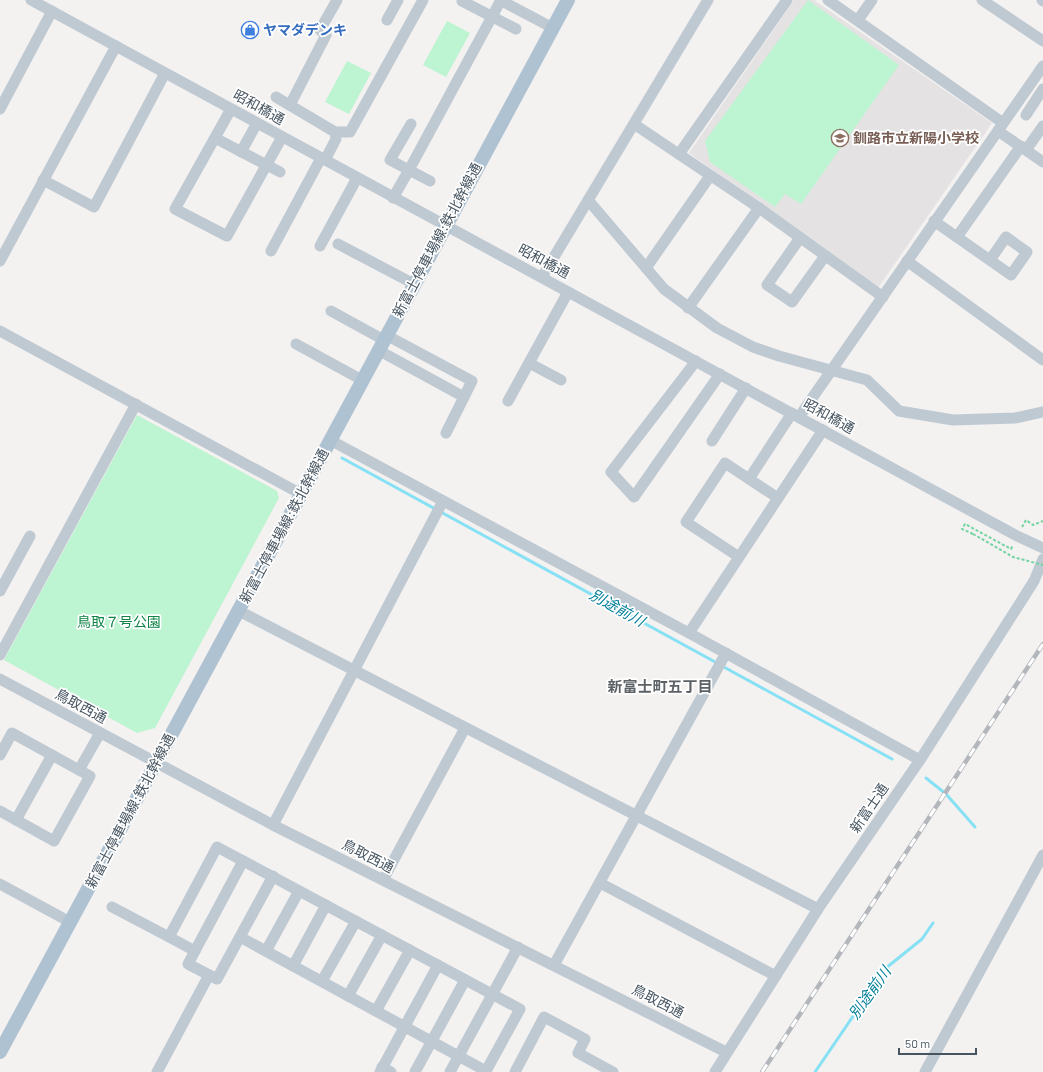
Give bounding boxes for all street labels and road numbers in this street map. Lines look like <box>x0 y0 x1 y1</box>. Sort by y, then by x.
street label: 昭和橋通 <box>231 86 288 128</box>
street label: 新富士停車場線:鉄北幹線通 <box>389 160 485 320</box>
street label: 昭和橋通 <box>516 240 573 281</box>
street label: 昭和橋通 <box>801 395 858 437</box>
street label: 新富士停車場線:鉄北幹線通 <box>236 446 332 606</box>
street label: 鳥取西通 <box>53 685 110 726</box>
street label: 新富士停車場線:鉄北幹線通 <box>82 731 178 891</box>
street label: 新富士通 <box>846 780 891 836</box>
street label: 鳥取西通 <box>339 835 397 876</box>
street label: 鳥取西通 <box>629 980 687 1021</box>

